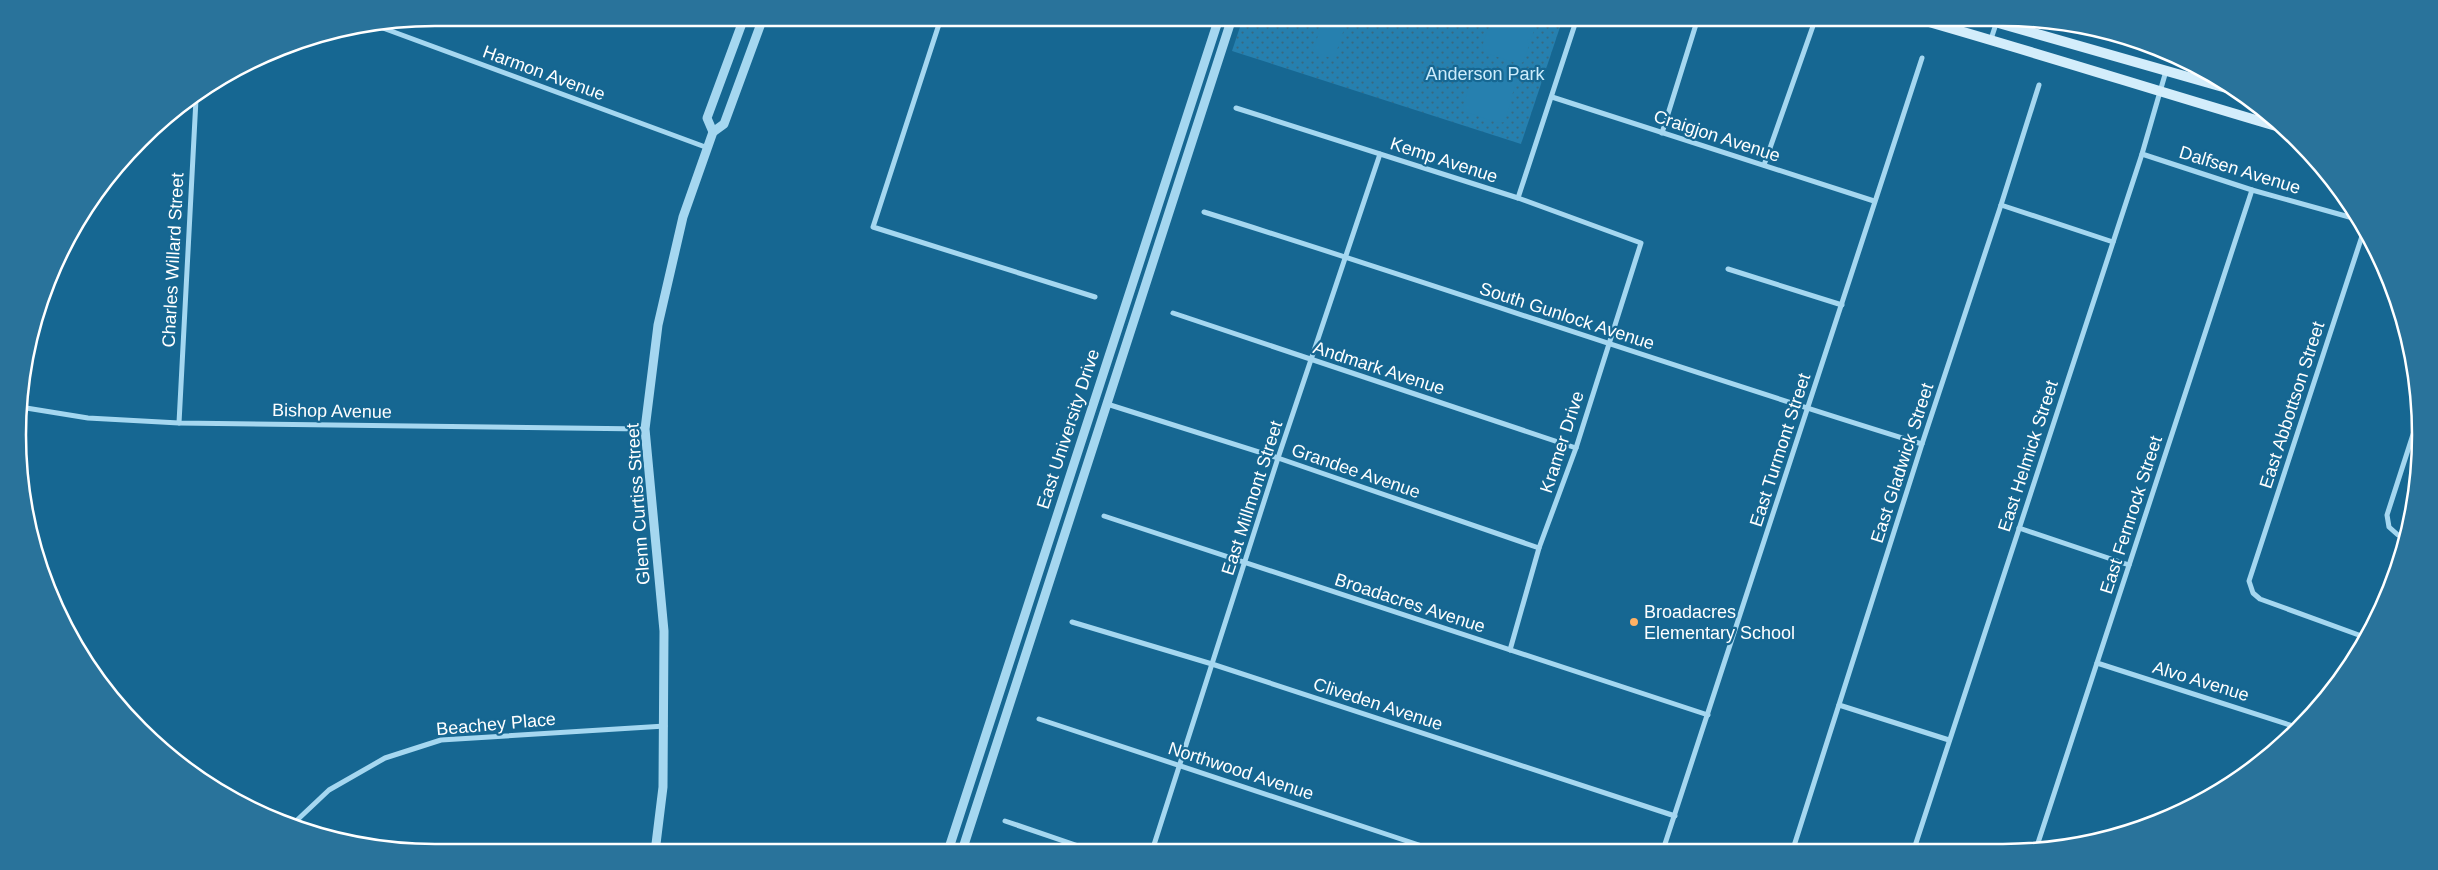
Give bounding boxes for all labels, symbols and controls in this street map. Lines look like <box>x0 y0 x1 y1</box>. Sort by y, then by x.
street label: Harmon Avenue <box>480 42 608 104</box>
park label: Anderson Park <box>1425 64 1546 84</box>
street label: Craigjon Avenue <box>1651 106 1783 166</box>
street label: Kemp Avenue <box>1388 133 1500 187</box>
street label: Dalfsen Avenue <box>2177 142 2303 198</box>
street label: Charles Willard Street <box>158 172 188 348</box>
street label: South Gunlock Avenue <box>1477 278 1657 354</box>
street label: East Abbottson Street <box>2256 319 2328 491</box>
street label: Andmark Avenue <box>1311 337 1447 399</box>
street label: East University Drive <box>1033 346 1103 512</box>
street label: East Turmont Street <box>1746 371 1814 529</box>
street label: East Helmick Street <box>1994 378 2062 534</box>
street label: East Gladwick Street <box>1867 380 1937 546</box>
street label: Kramer Drive <box>1536 388 1588 496</box>
street label: Bishop Avenue <box>272 400 392 422</box>
street label: East Millmont Street <box>1218 418 1286 578</box>
street label: Glenn Curtiss Street <box>622 422 654 586</box>
street label: East Fernrock Street <box>2096 433 2166 597</box>
street label: Grandee Avenue <box>1289 440 1423 502</box>
street label: Broadacres Avenue <box>1332 569 1488 637</box>
place label: Broadacres Elementary School <box>1644 602 1795 643</box>
marker: Broadacres Elementary School <box>1628 616 1640 628</box>
street label: Alvo Avenue <box>2150 657 2252 705</box>
street label: Cliveden Avenue <box>1311 674 1445 734</box>
street label: Beachey Place <box>435 709 557 739</box>
street label: Northwood Avenue <box>1166 738 1316 804</box>

